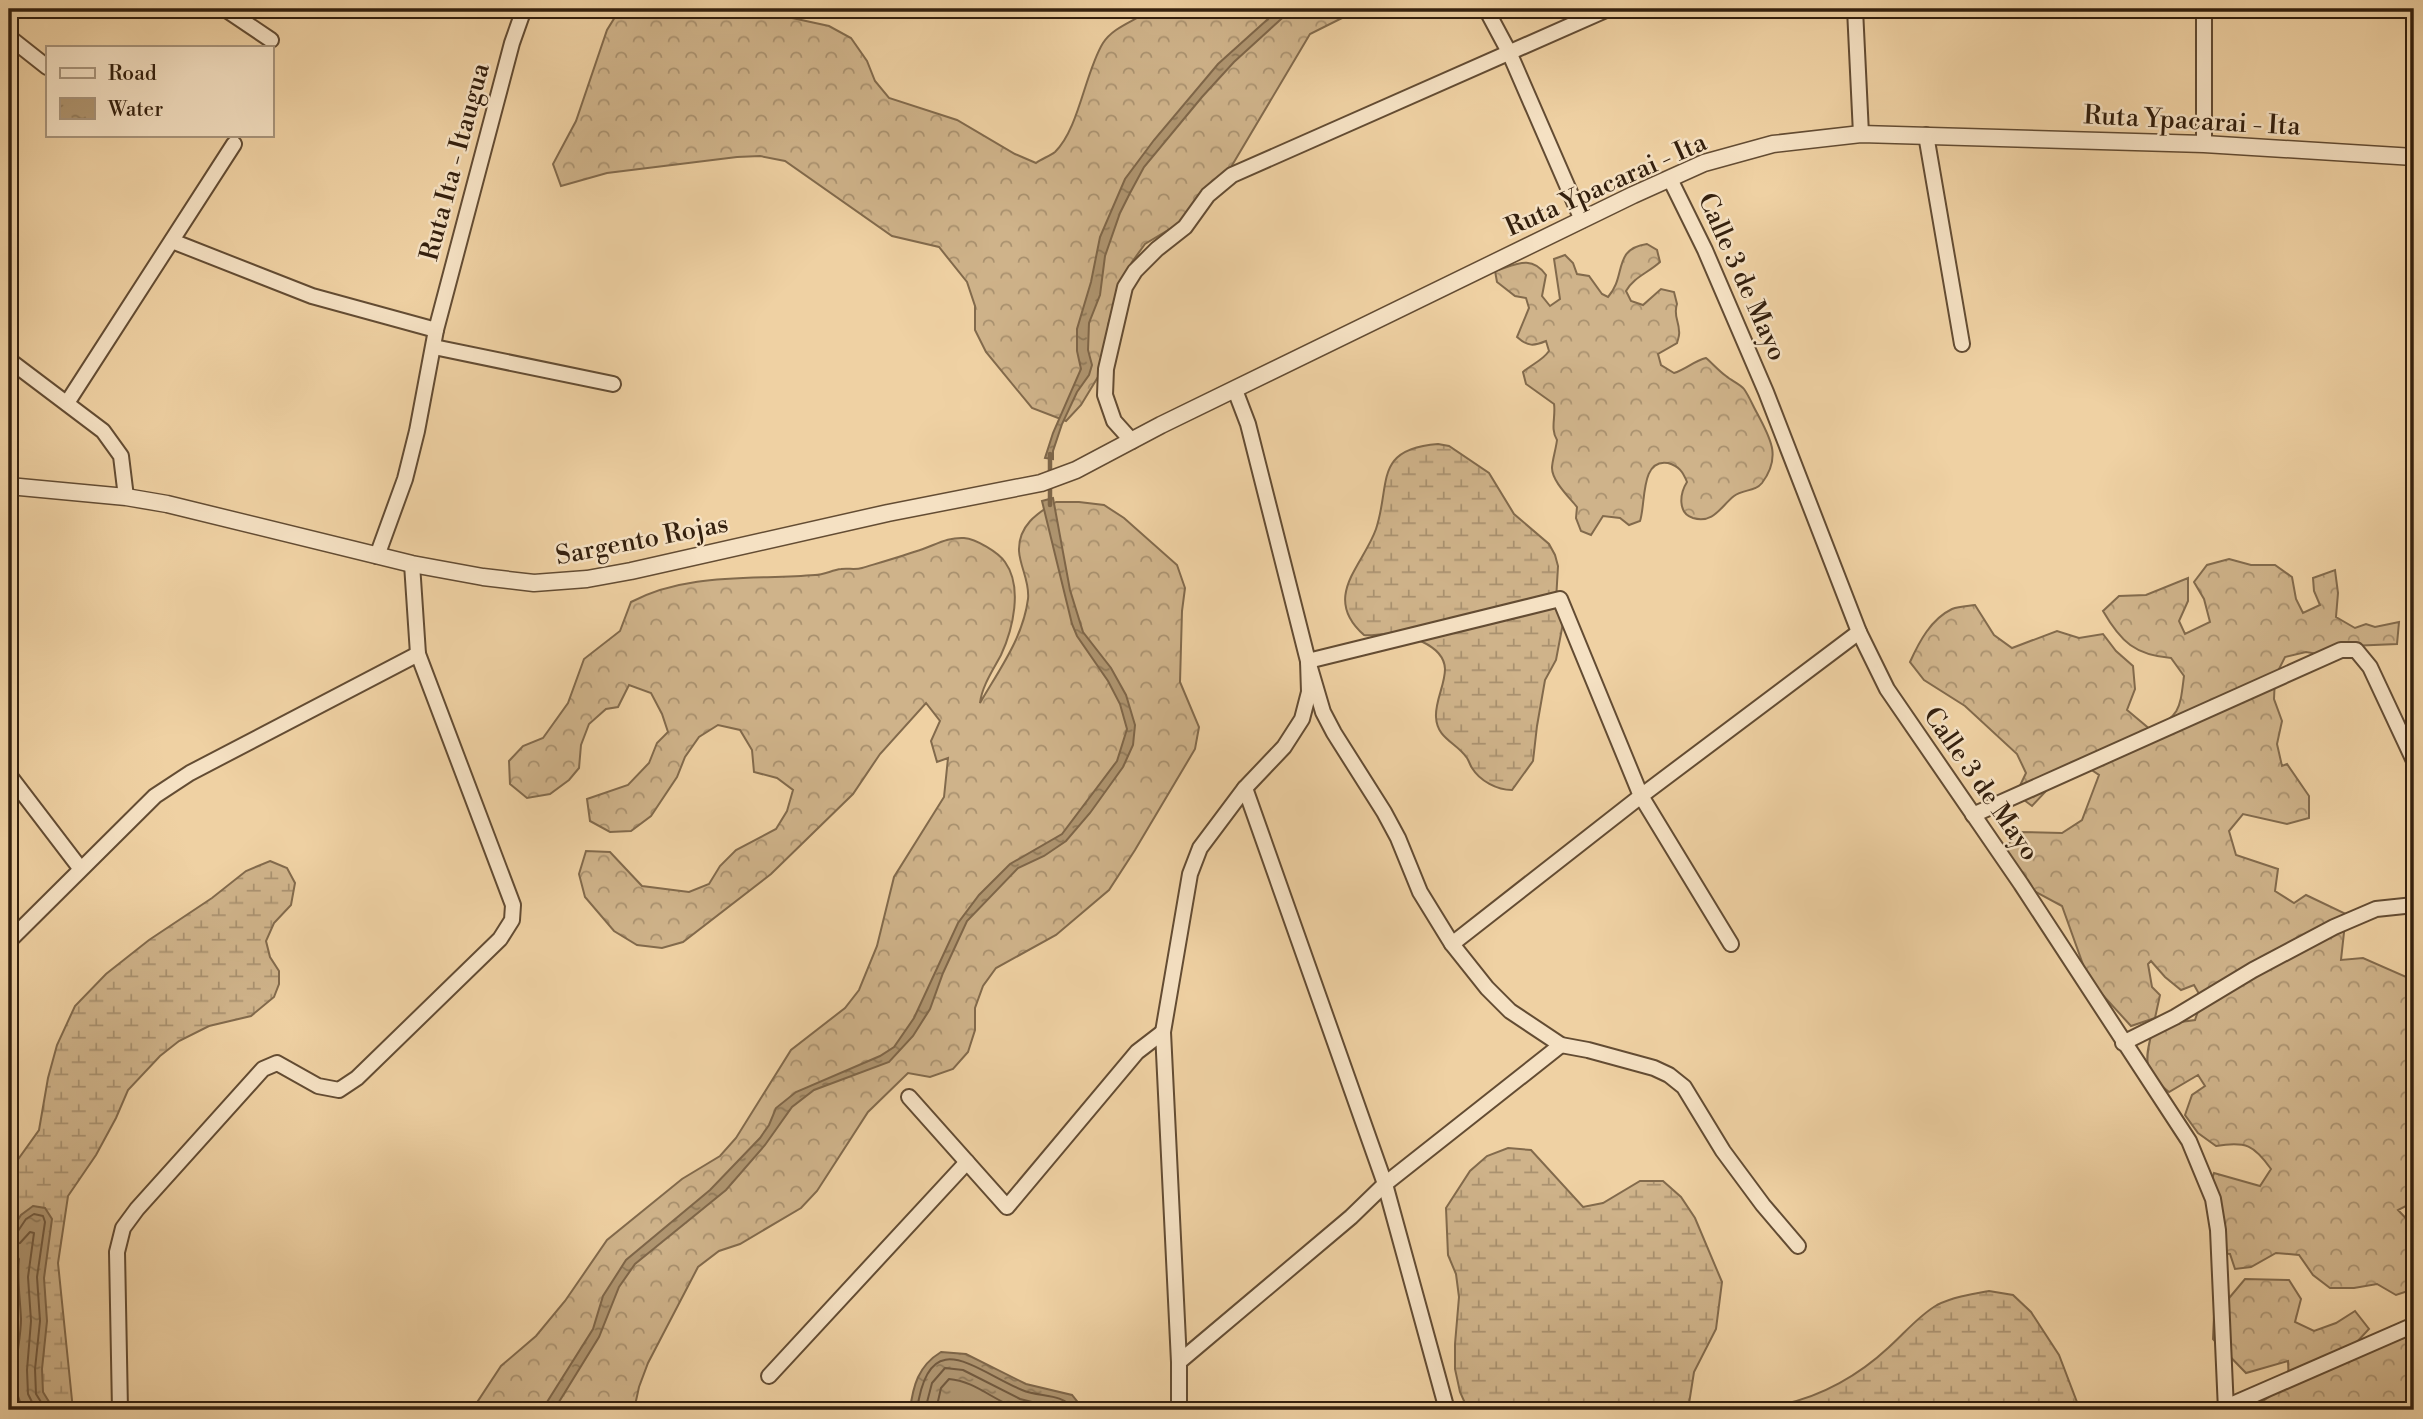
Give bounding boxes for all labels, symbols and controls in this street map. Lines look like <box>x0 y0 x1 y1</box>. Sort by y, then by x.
legend <box>46 46 273 136</box>
street label: Ruta Ita - Itaugua <box>413 59 497 264</box>
text: Road <box>108 61 157 87</box>
text: Water <box>107 97 163 123</box>
street label: Ruta Ypacarai - Ita <box>2083 99 2302 143</box>
street label: Ruta Ypacarai - Ita <box>1500 126 1713 244</box>
street label: Calle 3 de Mayo <box>1691 188 1793 366</box>
street label: Sargento Rojas <box>553 508 731 572</box>
street label: Calle 3 de Mayo <box>1916 701 2046 867</box>

